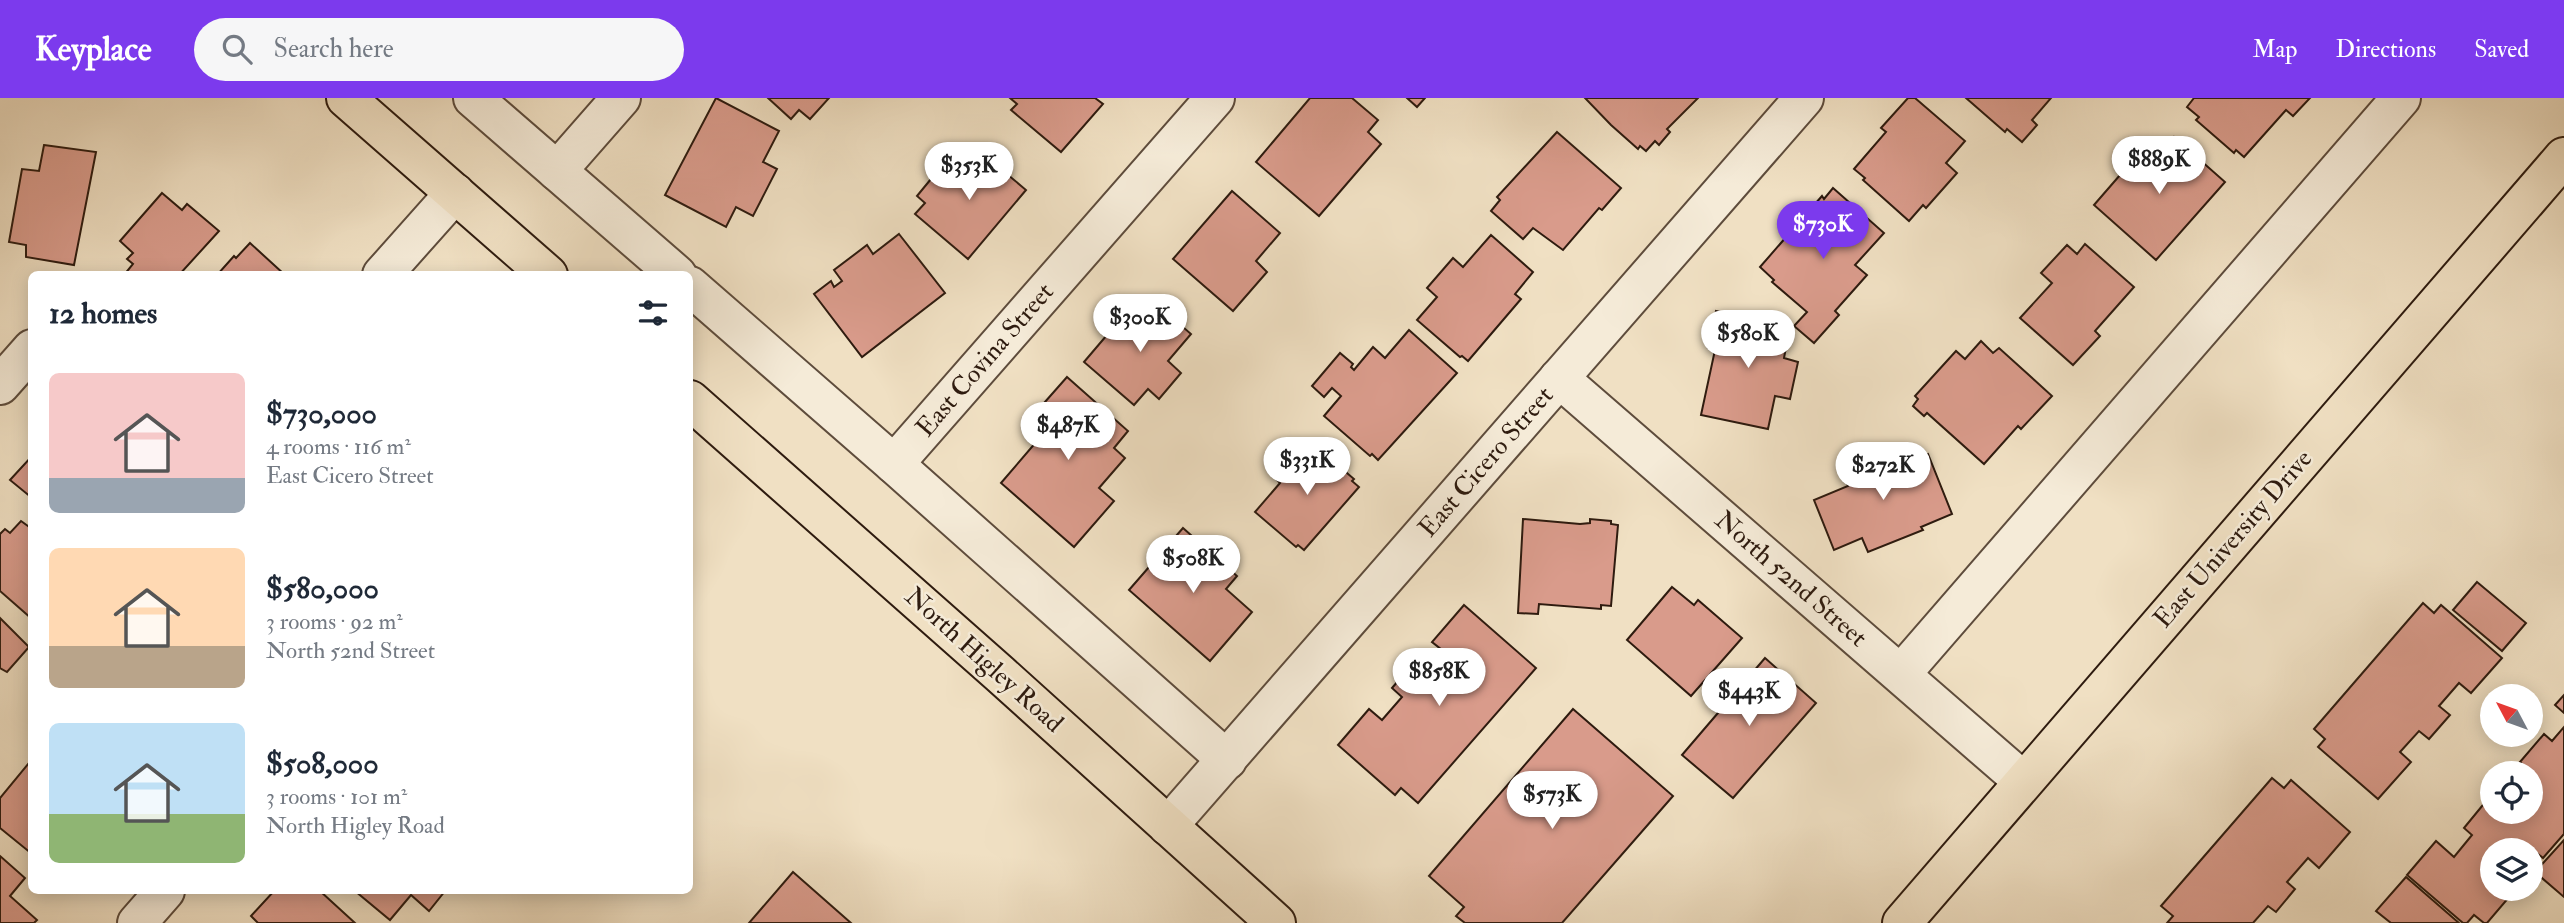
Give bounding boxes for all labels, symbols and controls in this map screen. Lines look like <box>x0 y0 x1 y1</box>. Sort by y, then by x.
search box <box>194 18 684 81</box>
text: Keyplace <box>35 29 152 70</box>
icon: search <box>218 30 256 68</box>
text: Search here <box>274 33 394 65</box>
text: Map <box>2252 34 2297 65</box>
text: Directions <box>2335 34 2436 65</box>
text: Saved <box>2474 34 2529 65</box>
pin: $889K <box>2110 136 2208 196</box>
pin: $353K <box>920 142 1018 202</box>
text: $889K <box>2128 144 2190 173</box>
text: $353K <box>941 150 997 179</box>
pin: $730K <box>1774 202 1872 261</box>
text: $730K <box>1793 209 1853 238</box>
street label: East Covina Street <box>909 276 1061 444</box>
icon: filters <box>634 294 672 332</box>
pin: $300K <box>1091 294 1189 354</box>
text: 12 homes <box>49 295 157 332</box>
text: $300K <box>1109 302 1171 331</box>
pin: $580K <box>1699 310 1797 370</box>
text: $580K <box>1717 318 1779 347</box>
street label: East Cicero Street <box>1412 380 1560 544</box>
text: $730,000 <box>266 395 377 432</box>
icon: home <box>105 401 189 485</box>
pin: $487K <box>1019 402 1117 462</box>
text: $487K <box>1037 410 1099 439</box>
text: 4 rooms · 116 m² <box>266 432 411 461</box>
pin: $331K <box>1258 438 1356 497</box>
pin: $272K <box>1834 442 1932 502</box>
street label: East University Drive <box>2147 443 2319 635</box>
text: $331K <box>1280 445 1334 474</box>
text: $272K <box>1852 450 1914 479</box>
text: East Cicero Street <box>266 461 434 490</box>
street label: North 52nd Street <box>1708 504 1874 654</box>
pin: $508K <box>1144 536 1242 595</box>
text: $508K <box>1162 543 1224 572</box>
text: $580,000 <box>266 570 379 607</box>
icon: home <box>105 576 189 660</box>
street label: North Higley Road <box>898 580 1070 740</box>
text: 3 rooms · 92 m² <box>266 607 403 636</box>
text: North 52nd Street <box>266 636 435 665</box>
pin: $858K <box>1390 648 1488 708</box>
text: $858K <box>1409 656 1469 685</box>
pin: $443K <box>1700 668 1798 728</box>
text: $443K <box>1718 676 1780 705</box>
north arrow <box>2480 684 2543 747</box>
map controls <box>2480 684 2543 901</box>
text: $508,000 <box>266 745 379 782</box>
icon: home <box>105 751 189 835</box>
button: locate <box>2480 761 2543 824</box>
pin: $573K <box>1503 772 1601 831</box>
text: $573K <box>1523 779 1581 808</box>
text: 3 rooms · 101 m² <box>266 782 407 811</box>
text: North Higley Road <box>266 811 445 840</box>
button: layers <box>2480 838 2543 901</box>

